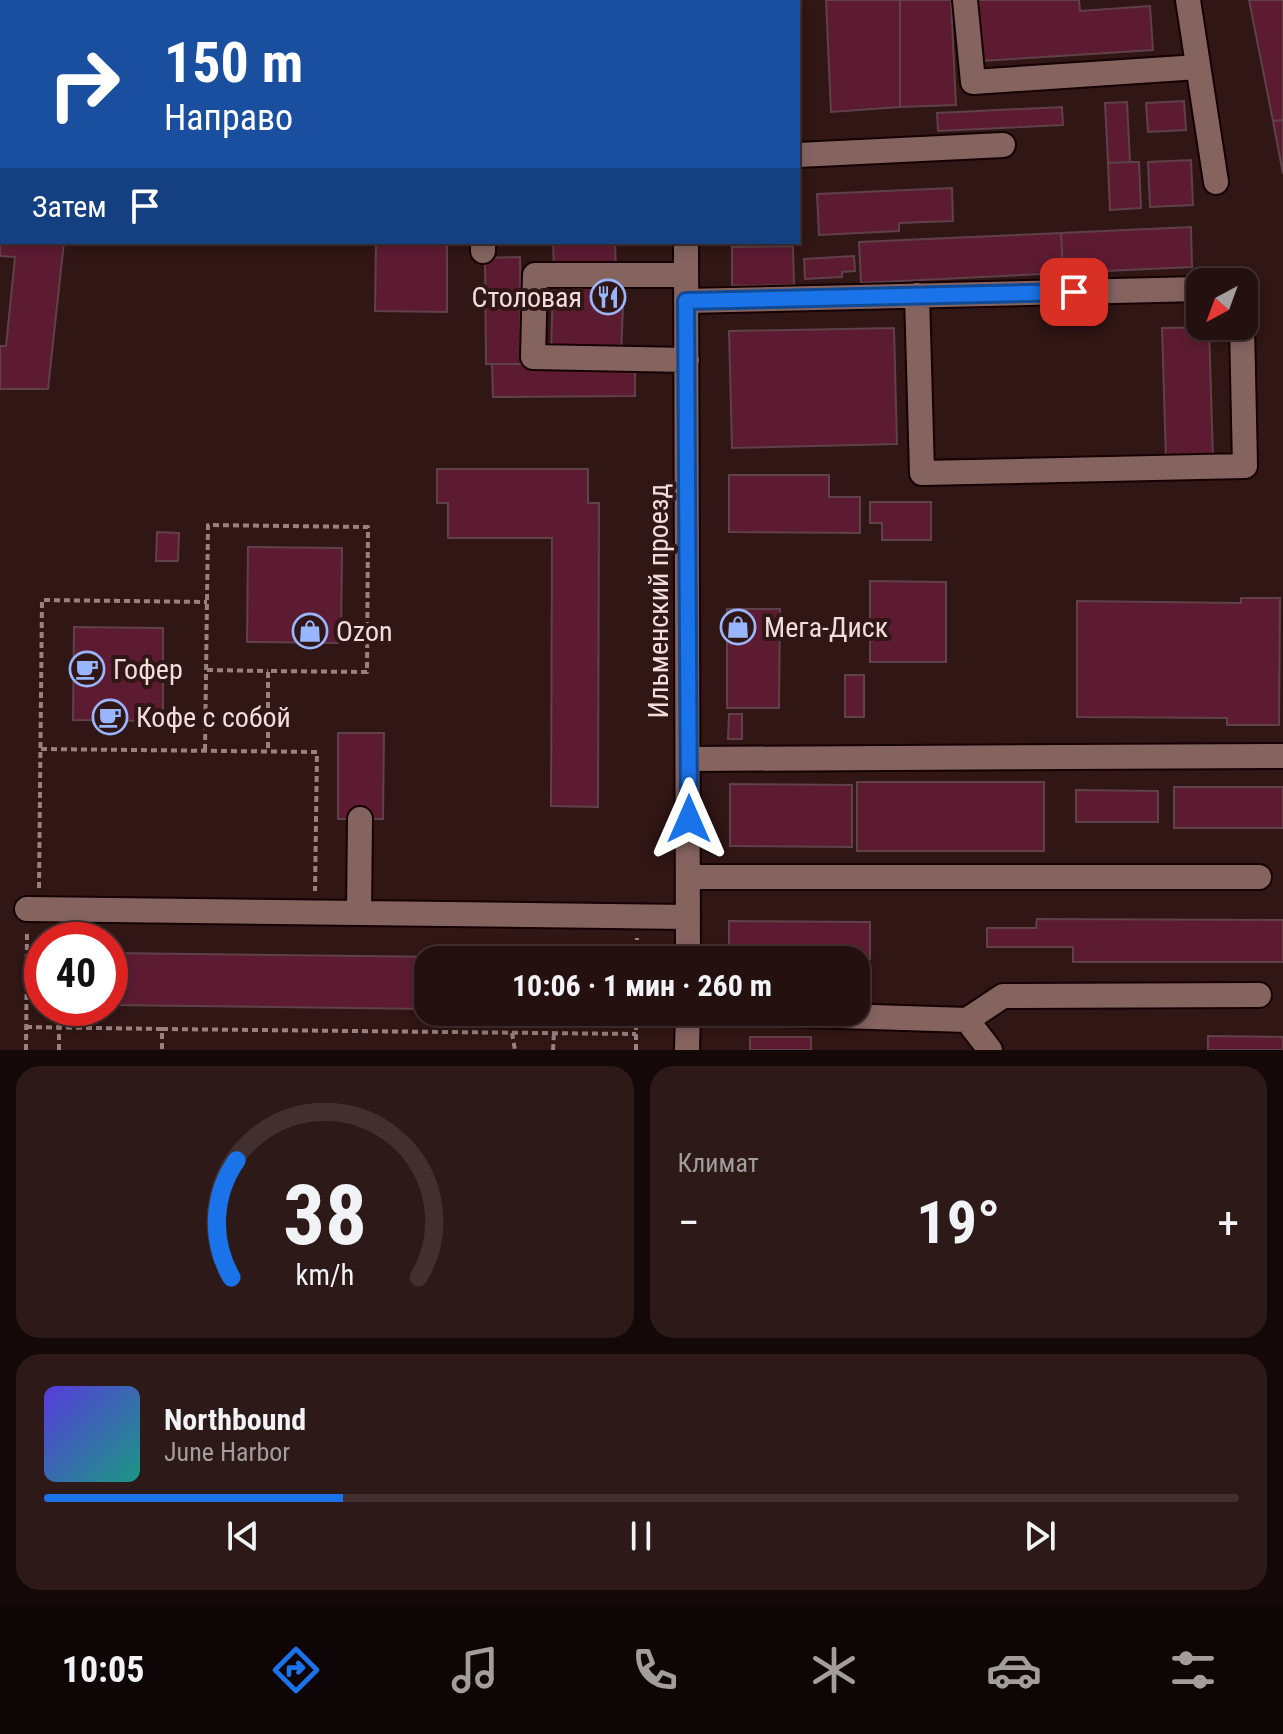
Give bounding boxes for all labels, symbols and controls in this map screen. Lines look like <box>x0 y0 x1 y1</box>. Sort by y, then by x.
text: 150 m <box>164 30 303 96</box>
icon: right <box>32 32 136 136</box>
text: Направо <box>164 97 293 139</box>
icon: arrive <box>123 184 167 228</box>
text: Затем <box>32 189 107 224</box>
pin <box>1040 258 1108 326</box>
north arrow <box>1186 268 1258 340</box>
map controls <box>1186 268 1258 340</box>
icon: arrive <box>1052 270 1096 314</box>
restaurant icon: Столовая <box>589 278 627 316</box>
place label: Столовая <box>472 281 582 314</box>
street label: Ильменский проезд <box>642 484 675 718</box>
shop icon: Мега-Диск <box>719 608 757 646</box>
place label: Мега-Диск <box>764 611 888 644</box>
shop icon: Ozon <box>291 612 329 650</box>
place label: Ozon <box>336 615 393 648</box>
cafe icon: Гофер <box>68 650 106 688</box>
place label: Гофер <box>113 653 183 686</box>
cafe icon: Кофе с собой <box>91 698 129 736</box>
place label: Кофе с собой <box>136 701 291 734</box>
position arrow <box>647 777 731 861</box>
speed limit sign: 40 <box>24 922 128 1026</box>
text: 10:06 · 1 мин · 260 m <box>512 968 772 1003</box>
text: Климат <box>678 1148 759 1178</box>
text: 38 <box>283 1167 367 1264</box>
text: 19° <box>916 1187 1000 1258</box>
text: − <box>678 1197 700 1249</box>
text: + <box>1217 1197 1239 1249</box>
text: km/h <box>295 1258 354 1292</box>
text: Northbound <box>164 1402 306 1437</box>
text: June Harbor <box>164 1437 290 1467</box>
icon: previous <box>221 1514 265 1558</box>
icon: pause <box>619 1514 663 1558</box>
icon: next <box>1018 1514 1062 1558</box>
icon: directions <box>268 1642 324 1698</box>
icon: music <box>447 1642 503 1698</box>
icon: phone <box>627 1642 683 1698</box>
icon: climate <box>806 1642 862 1698</box>
icon: car <box>986 1642 1042 1698</box>
icon: filters <box>1165 1642 1221 1698</box>
text: 10:05 <box>62 1649 144 1691</box>

